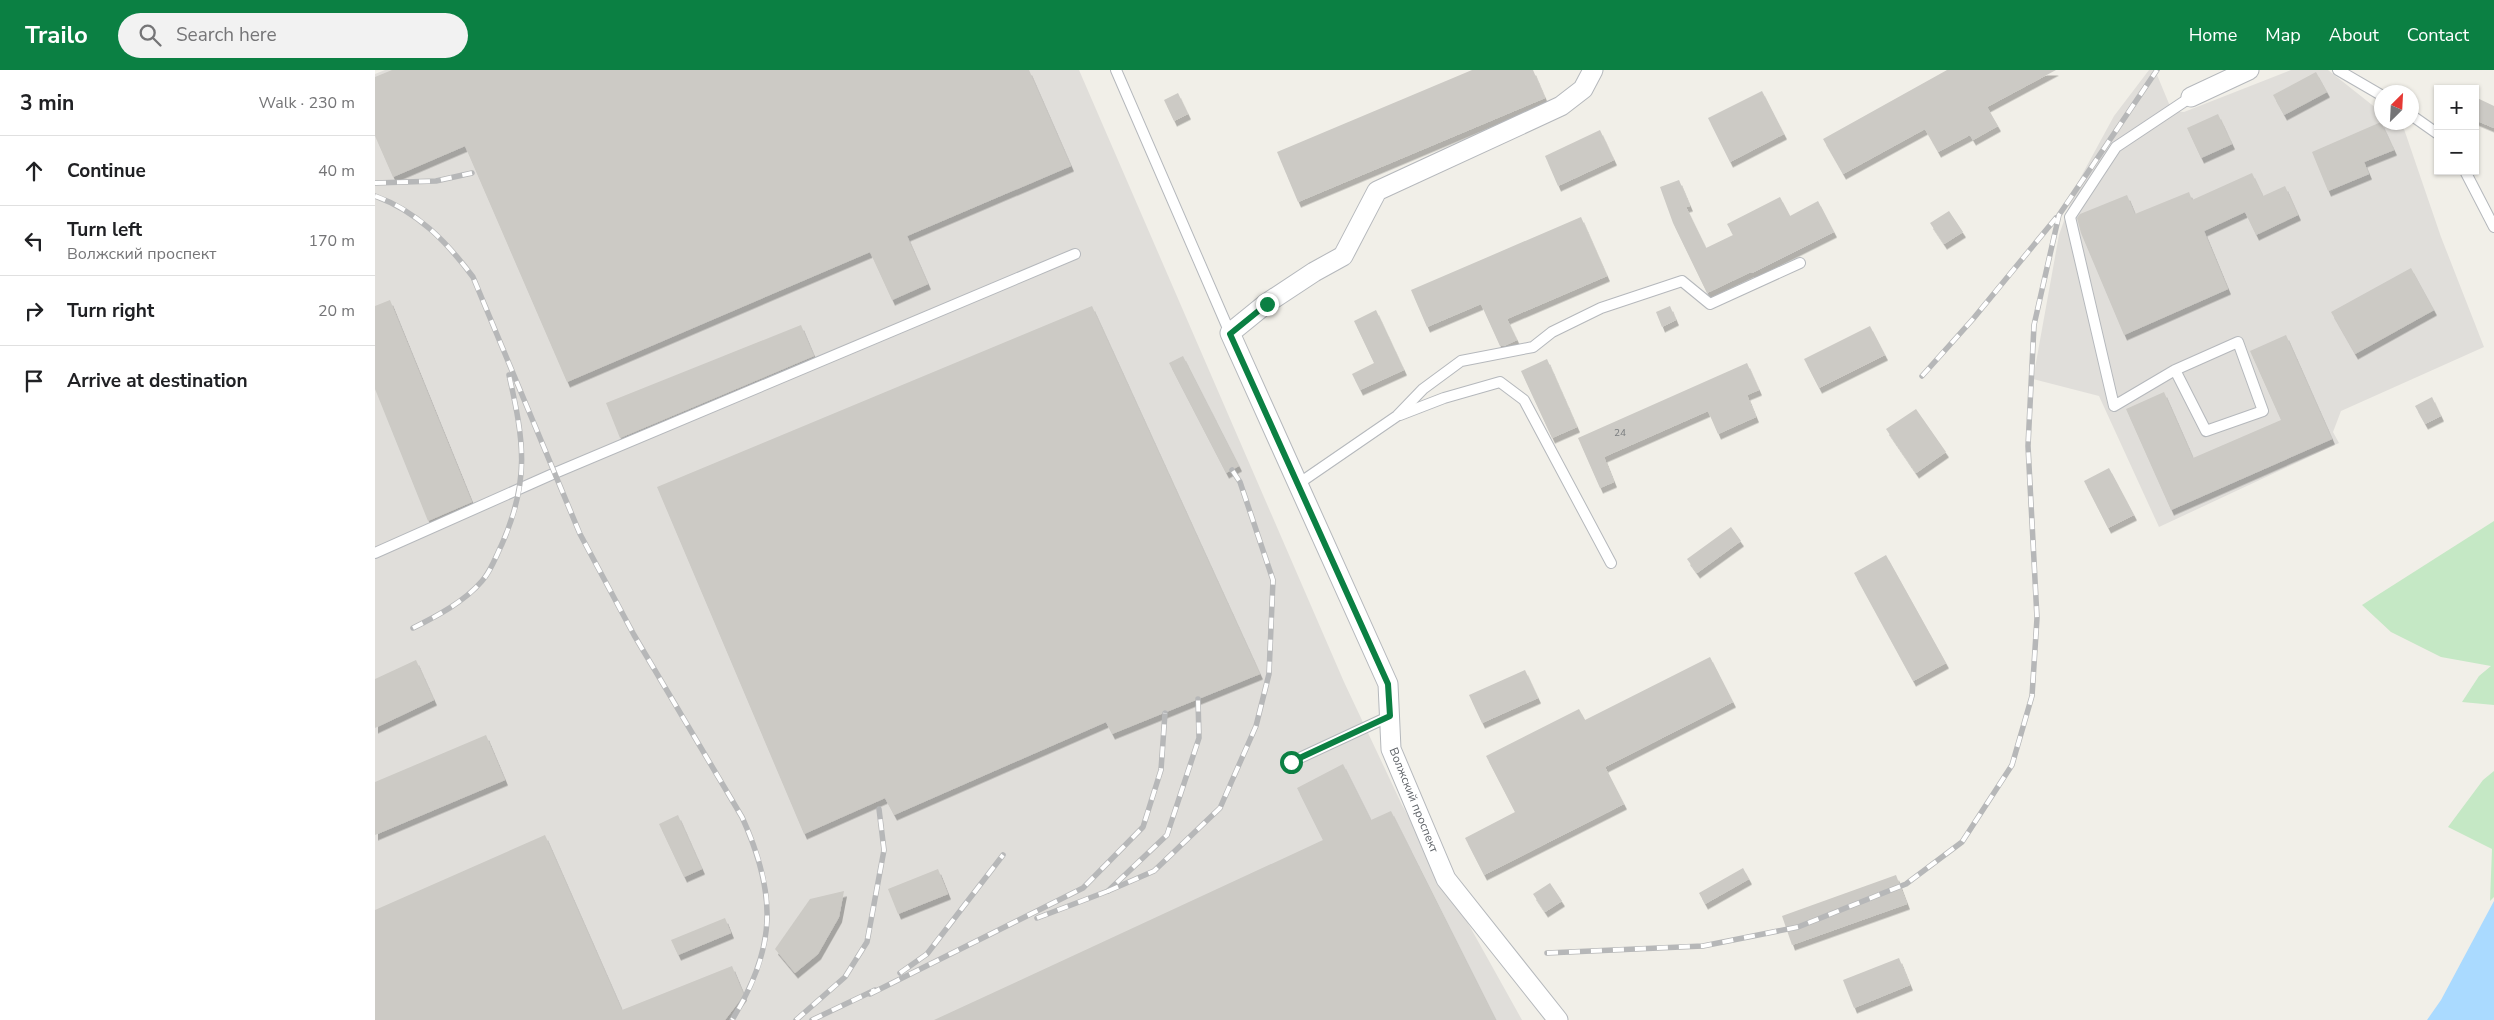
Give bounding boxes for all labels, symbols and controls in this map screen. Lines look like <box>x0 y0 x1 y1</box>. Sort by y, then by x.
search box <box>118 13 468 58</box>
text: Trailo <box>25 19 88 51</box>
icon: search <box>136 21 164 49</box>
text: Search here <box>176 22 277 48</box>
text: Home <box>2189 23 2237 47</box>
text: Map <box>2265 23 2301 47</box>
text: About <box>2329 23 2379 47</box>
text: Contact <box>2407 23 2469 47</box>
north arrow <box>2374 85 2419 130</box>
map controls <box>2434 85 2479 175</box>
button: + <box>2434 85 2479 130</box>
text: 3 min <box>20 89 74 117</box>
text: Walk · 230 m <box>259 92 355 114</box>
button: − <box>2434 130 2479 175</box>
icon: ahead <box>20 157 48 185</box>
text: Continue <box>67 158 146 184</box>
text: 40 m <box>318 160 355 182</box>
text: Turn left <box>67 217 142 243</box>
icon: left <box>20 227 48 255</box>
text: 170 m <box>308 230 355 252</box>
text: Волжский проспект <box>67 243 216 265</box>
route end <box>1256 293 1279 316</box>
icon: right <box>20 297 48 325</box>
text: Turn right <box>67 298 154 324</box>
text: 20 m <box>318 300 355 322</box>
icon: arrive <box>20 367 48 395</box>
text: Arrive at destination <box>67 368 248 394</box>
house number: 24 <box>1614 426 1626 440</box>
street label: Волжский проспект <box>1386 745 1443 856</box>
route start <box>1280 751 1303 774</box>

